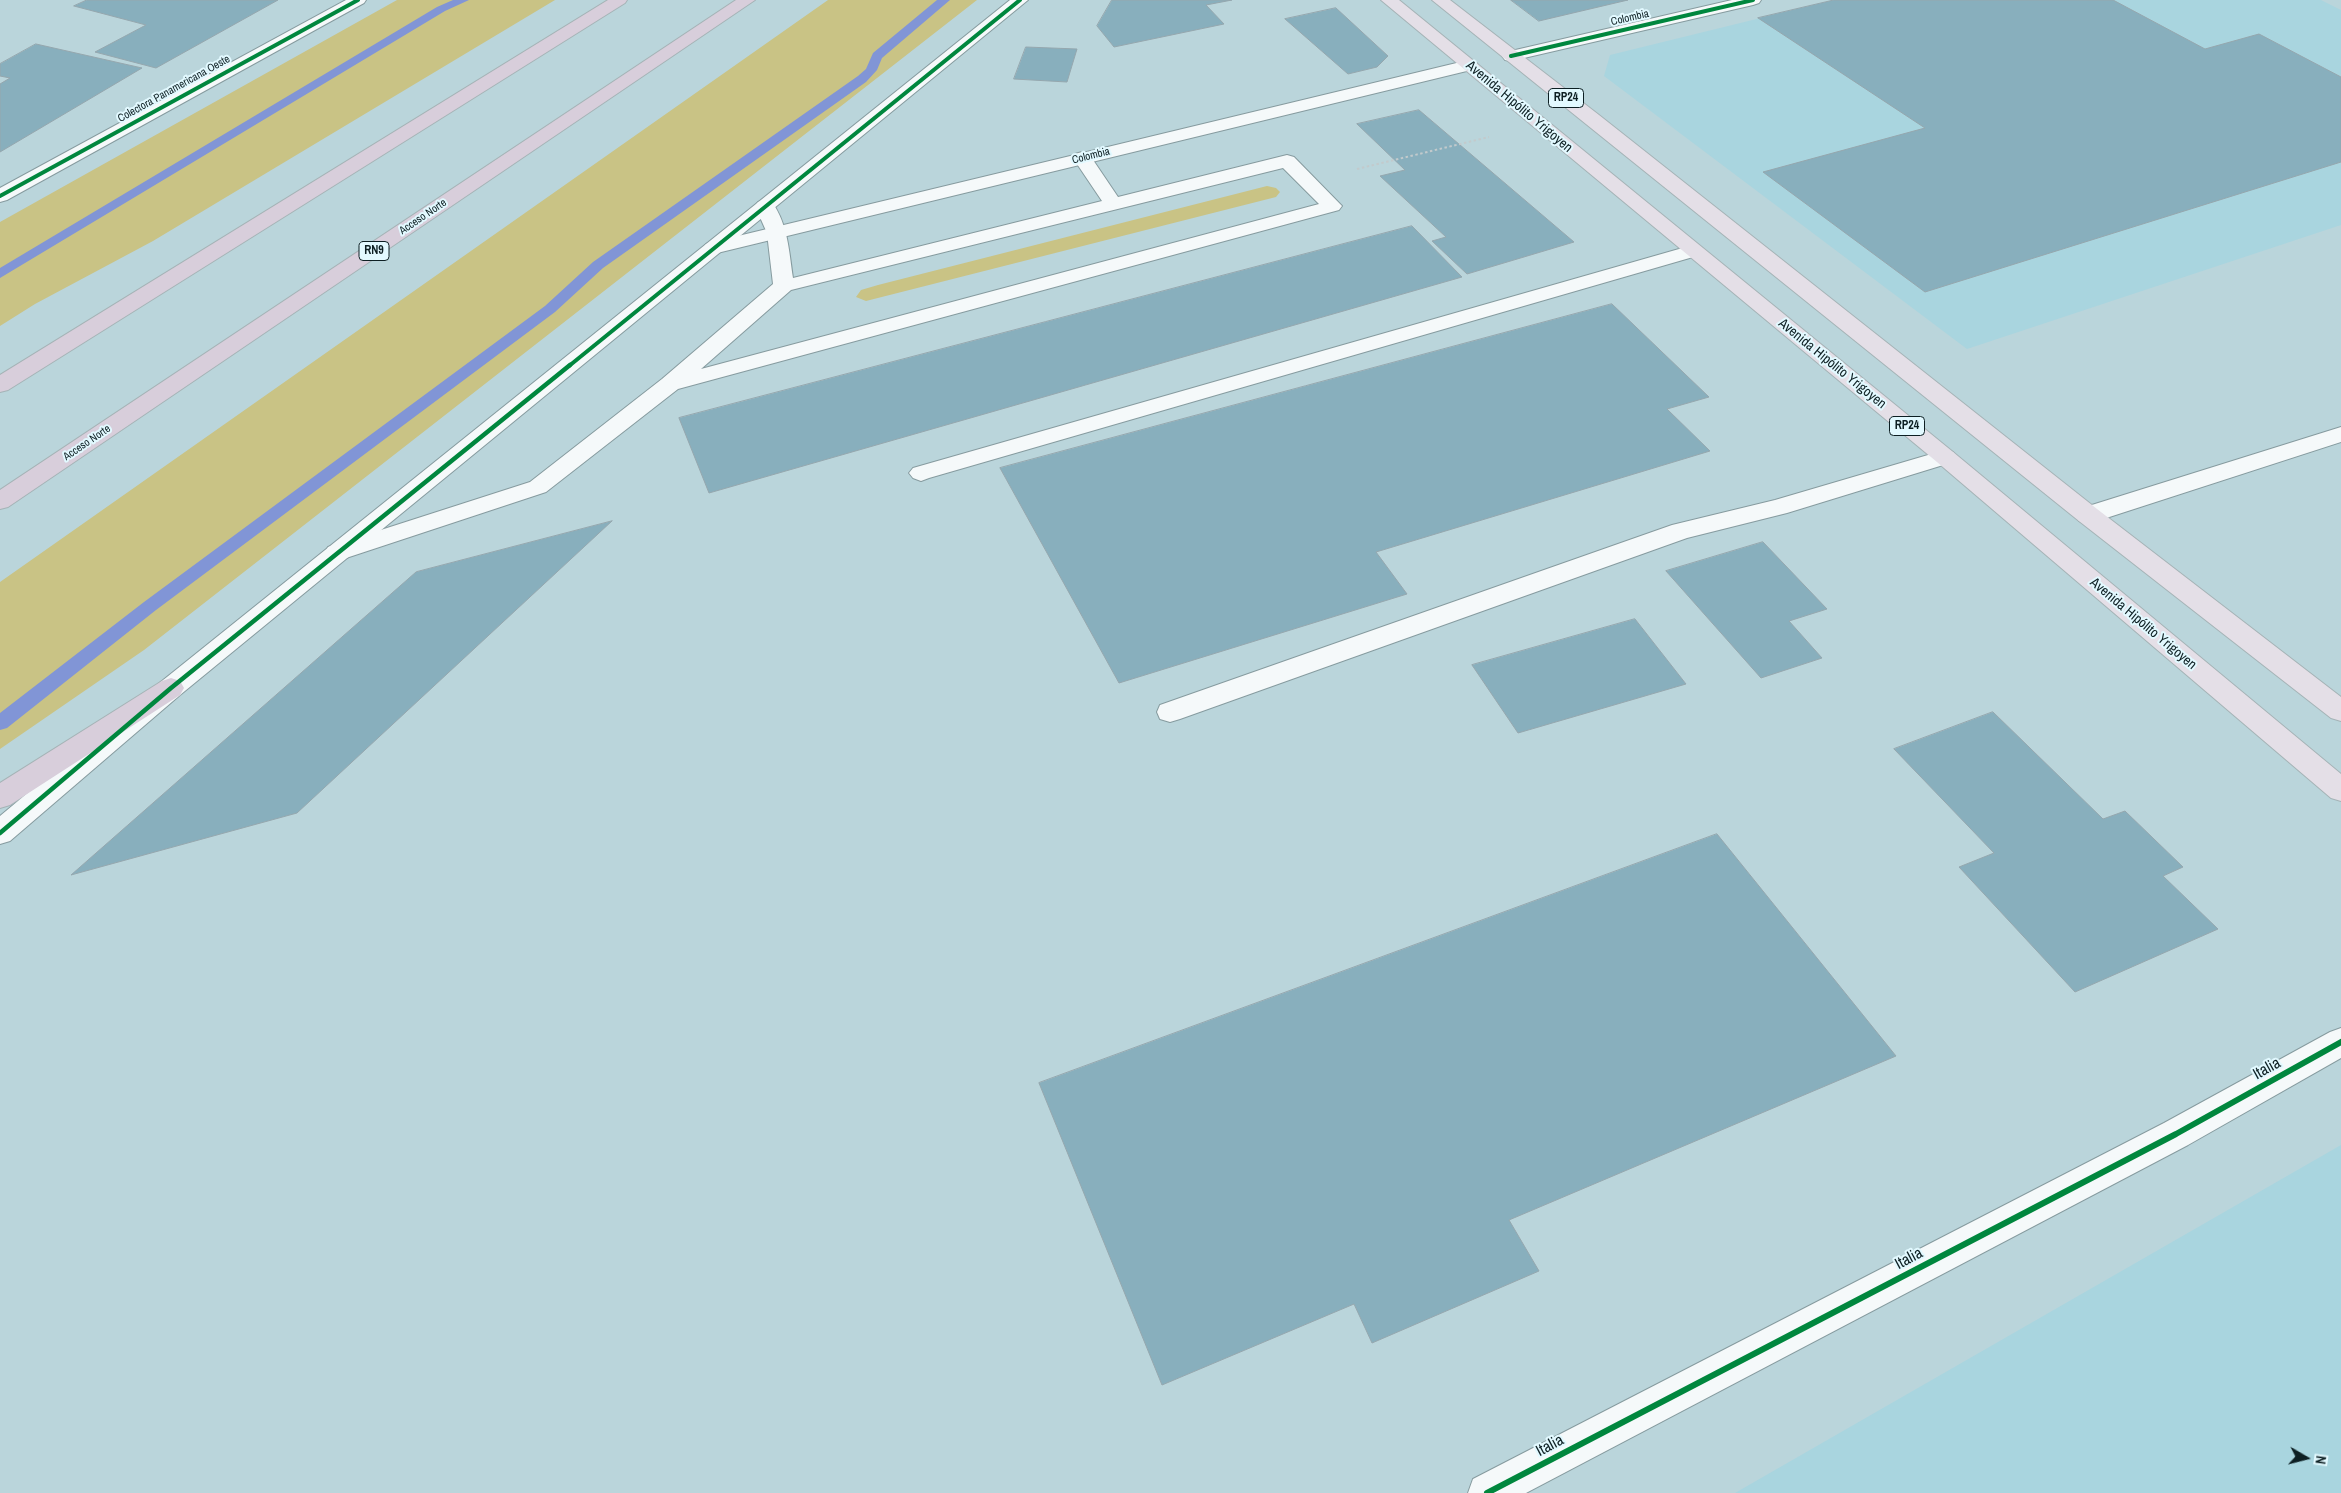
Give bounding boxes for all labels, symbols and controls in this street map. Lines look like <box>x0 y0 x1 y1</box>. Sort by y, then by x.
street label: Colombia <box>1610 7 1650 29</box>
street label: Colectora Panamericana Oeste <box>116 53 232 125</box>
street label: Avenida Hipólito Yrigoyen <box>1462 58 1576 156</box>
road number: RP24 <box>1548 89 1584 108</box>
street label: Colombia <box>1071 145 1111 167</box>
street label: Acceso Norte <box>397 196 449 238</box>
road number: RN9 <box>359 242 389 260</box>
street label: Avenida Hipólito Yrigoyen <box>1775 315 1889 413</box>
road number: RP24 <box>1890 416 1924 436</box>
street label: Acceso Norte <box>61 422 113 464</box>
street label: Avenida Hipólito Yrigoyen <box>2086 575 2200 673</box>
street label: Italia <box>2250 1054 2284 1084</box>
street label: Italia <box>1892 1244 1926 1274</box>
street label: Italia <box>1533 1431 1567 1461</box>
north arrow <box>2281 1433 2331 1483</box>
text: N <box>2311 1455 2330 1465</box>

